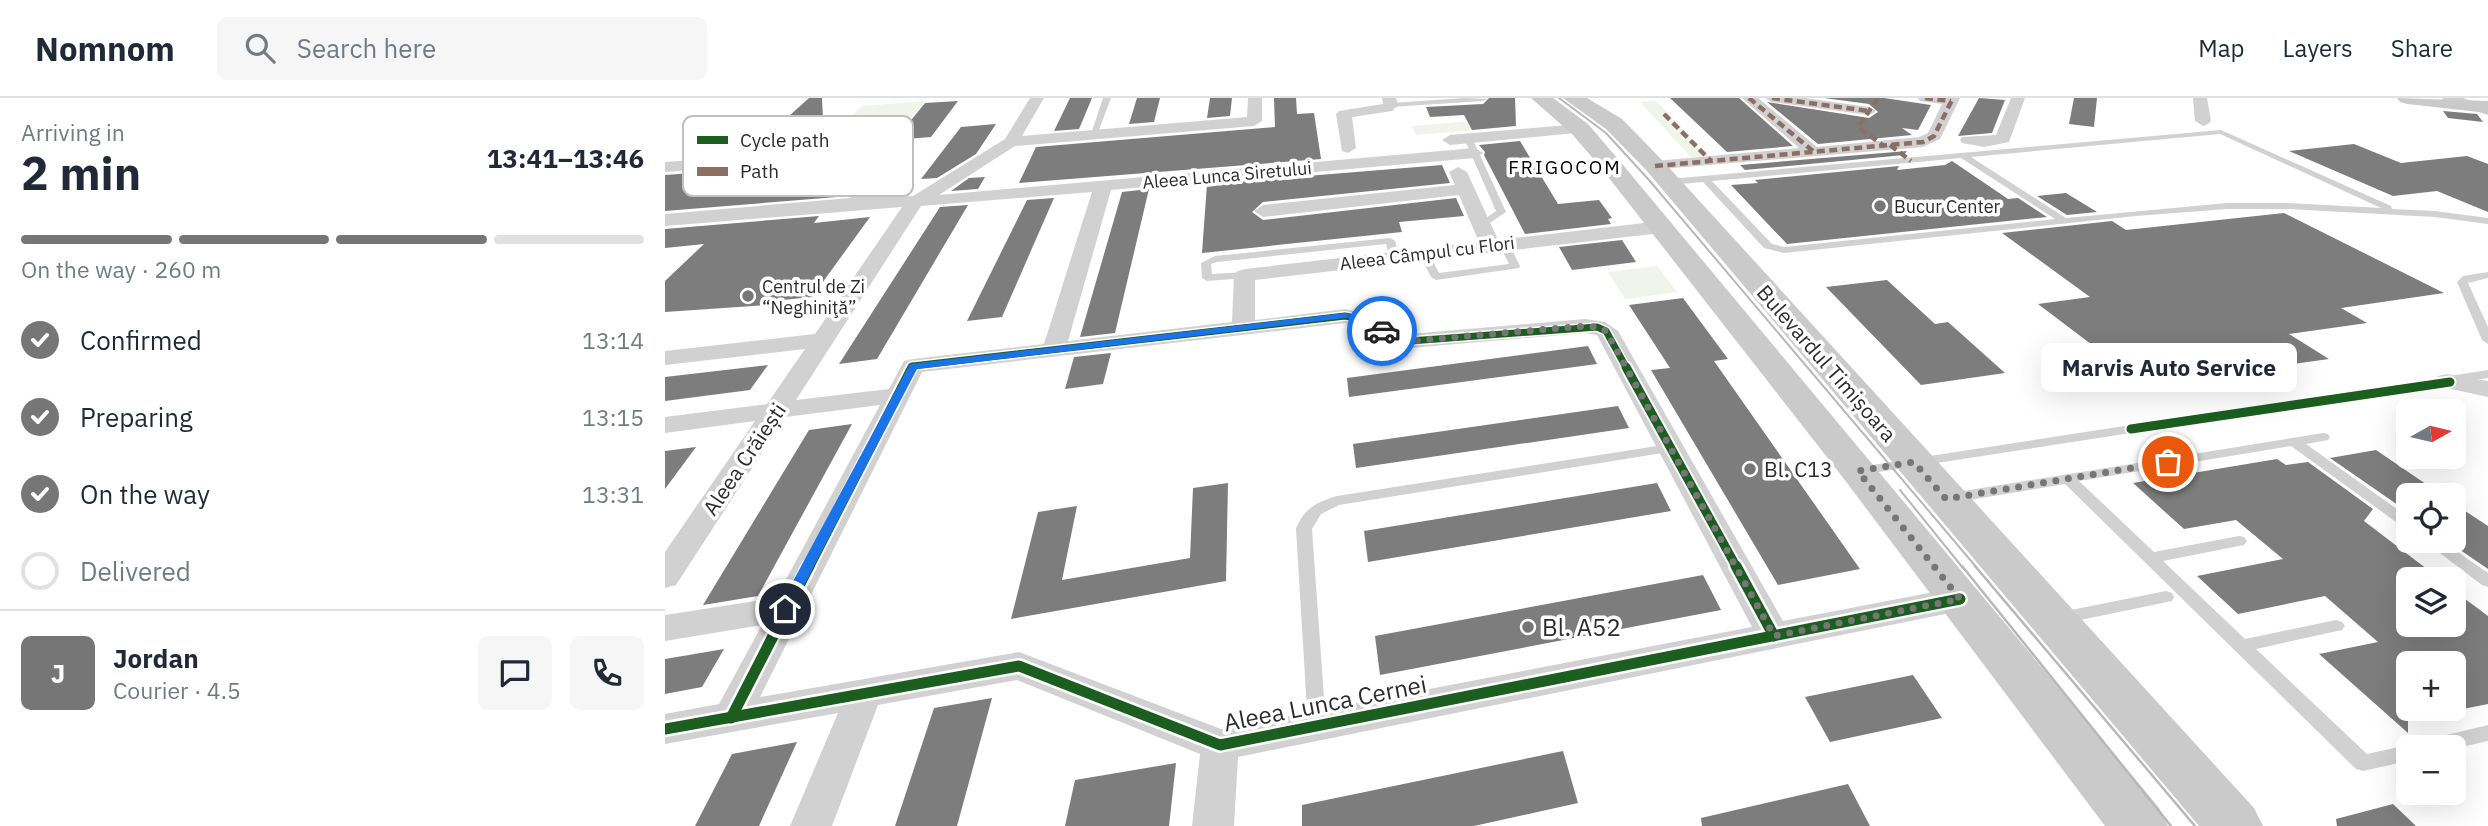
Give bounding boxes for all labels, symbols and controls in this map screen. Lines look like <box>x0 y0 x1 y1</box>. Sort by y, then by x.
search box <box>217 17 707 80</box>
text: Nomnom <box>35 27 175 70</box>
icon: search <box>241 29 279 67</box>
text: Search here <box>297 31 436 65</box>
text: Map <box>2198 32 2245 64</box>
text: Layers <box>2283 32 2353 64</box>
text: Share <box>2391 32 2453 64</box>
legend <box>683 116 913 196</box>
text: Arriving in <box>21 117 125 147</box>
text: Cycle path <box>740 128 829 152</box>
text: 13:41–13:46 <box>487 141 644 175</box>
text: 2 min <box>21 143 141 203</box>
district label: FRIGOCOM <box>1508 155 1622 179</box>
street label: Aleea Lunca Siretului <box>1141 156 1313 194</box>
text: Path <box>740 159 779 183</box>
place label: Bucur Center <box>1894 195 2001 218</box>
marker: Bucur Center <box>1872 198 1888 214</box>
street label: Aleea Câmpul cu Flori <box>1338 231 1516 275</box>
text: On the way · 260 m <box>21 254 221 284</box>
place label: Centrul de Zi “Neghiniţă” <box>762 275 865 319</box>
street label: Bulevardul Timișoara <box>1751 279 1903 447</box>
marker: Centrul de Zi “Neghiniţă” <box>740 288 756 304</box>
courier <box>1347 296 1417 366</box>
icon: car <box>1363 312 1401 350</box>
icon: check <box>21 321 59 359</box>
text: Confirmed <box>80 323 202 357</box>
text: 13:14 <box>582 325 644 355</box>
callout: Marvis Auto Service <box>2040 343 2296 392</box>
text: Marvis Auto Service <box>2062 352 2276 382</box>
street label: Aleea Crăiești <box>696 397 792 521</box>
icon: check <box>21 398 59 436</box>
north arrow <box>2396 399 2466 469</box>
map controls <box>2396 399 2466 805</box>
text: Preparing <box>80 400 193 434</box>
text: 13:15 <box>582 402 644 432</box>
pin <box>2138 432 2198 492</box>
icon: bag <box>2149 443 2187 481</box>
place label: Bl. C13 <box>1764 455 1833 483</box>
marker: Bl. C13 <box>1742 461 1758 477</box>
icon: check <box>21 475 59 513</box>
text: On the way <box>80 477 210 511</box>
text: 13:31 <box>582 479 644 509</box>
button: locate <box>2396 483 2466 553</box>
text: Delivered <box>80 554 191 588</box>
button: layers <box>2396 567 2466 637</box>
pin <box>755 579 815 639</box>
icon: home <box>766 590 804 628</box>
place label: Bl. A52 <box>1542 611 1621 643</box>
marker: Bl. A52 <box>1520 619 1536 635</box>
button: chat <box>478 636 552 710</box>
button: phone <box>570 636 644 710</box>
text: Jordan <box>113 641 199 675</box>
button: + <box>2396 651 2466 721</box>
text: J <box>51 656 65 690</box>
street label: Aleea Lunca Cernei <box>1221 668 1429 738</box>
text: Courier · 4.5 <box>113 675 241 705</box>
button: − <box>2396 735 2466 805</box>

